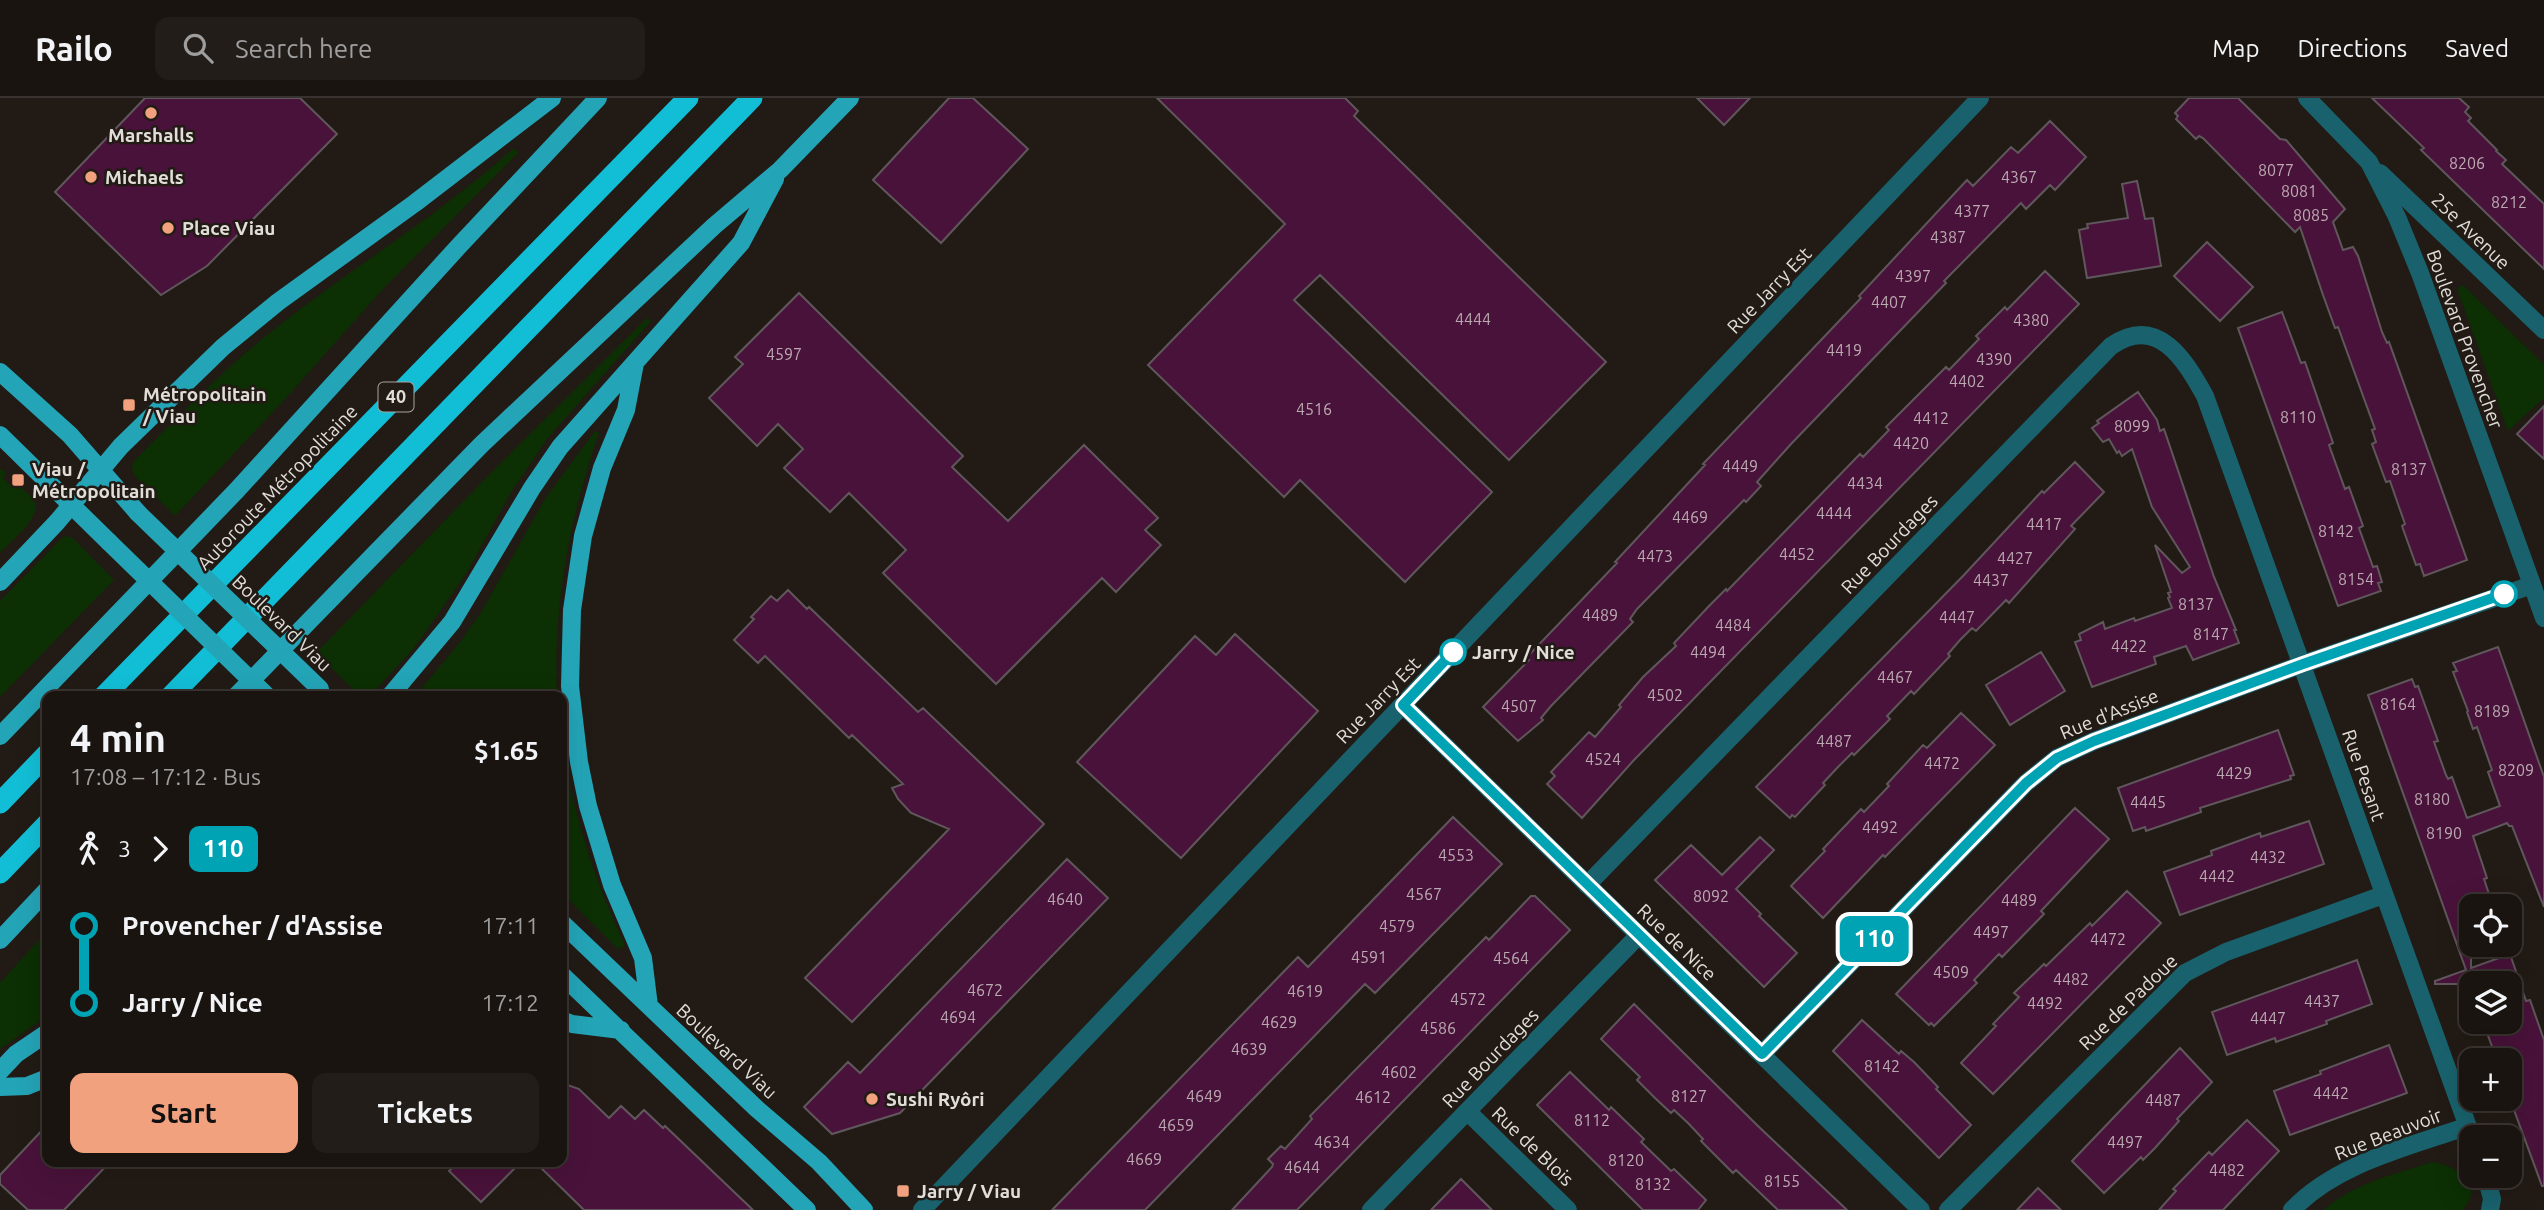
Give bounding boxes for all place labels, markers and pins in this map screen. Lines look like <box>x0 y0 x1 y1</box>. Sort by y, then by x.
marker: Marshalls <box>143 105 159 121</box>
place label: Marshalls <box>108 124 194 146</box>
place label: Michaels <box>105 166 184 188</box>
marker: Michaels <box>83 169 99 185</box>
place label: Place Viau <box>182 217 275 239</box>
marker: Place Viau <box>160 220 176 236</box>
place label: Métropolitain / Viau <box>142 383 267 427</box>
marker: Métropolitain / Viau <box>121 397 137 413</box>
place label: Viau / Métropolitain <box>32 458 156 502</box>
marker: Viau / Métropolitain <box>10 472 26 488</box>
unlabelled marker <box>2491 581 2517 607</box>
marker: Jarry / Nice <box>1440 639 1466 665</box>
place label: Jarry / Nice <box>1472 641 1575 663</box>
place label: Sushi Ryôri <box>886 1088 985 1110</box>
marker: Sushi Ryôri <box>864 1091 880 1107</box>
place label: Jarry / Viau <box>917 1180 1021 1202</box>
marker: Jarry / Viau <box>895 1183 911 1199</box>

